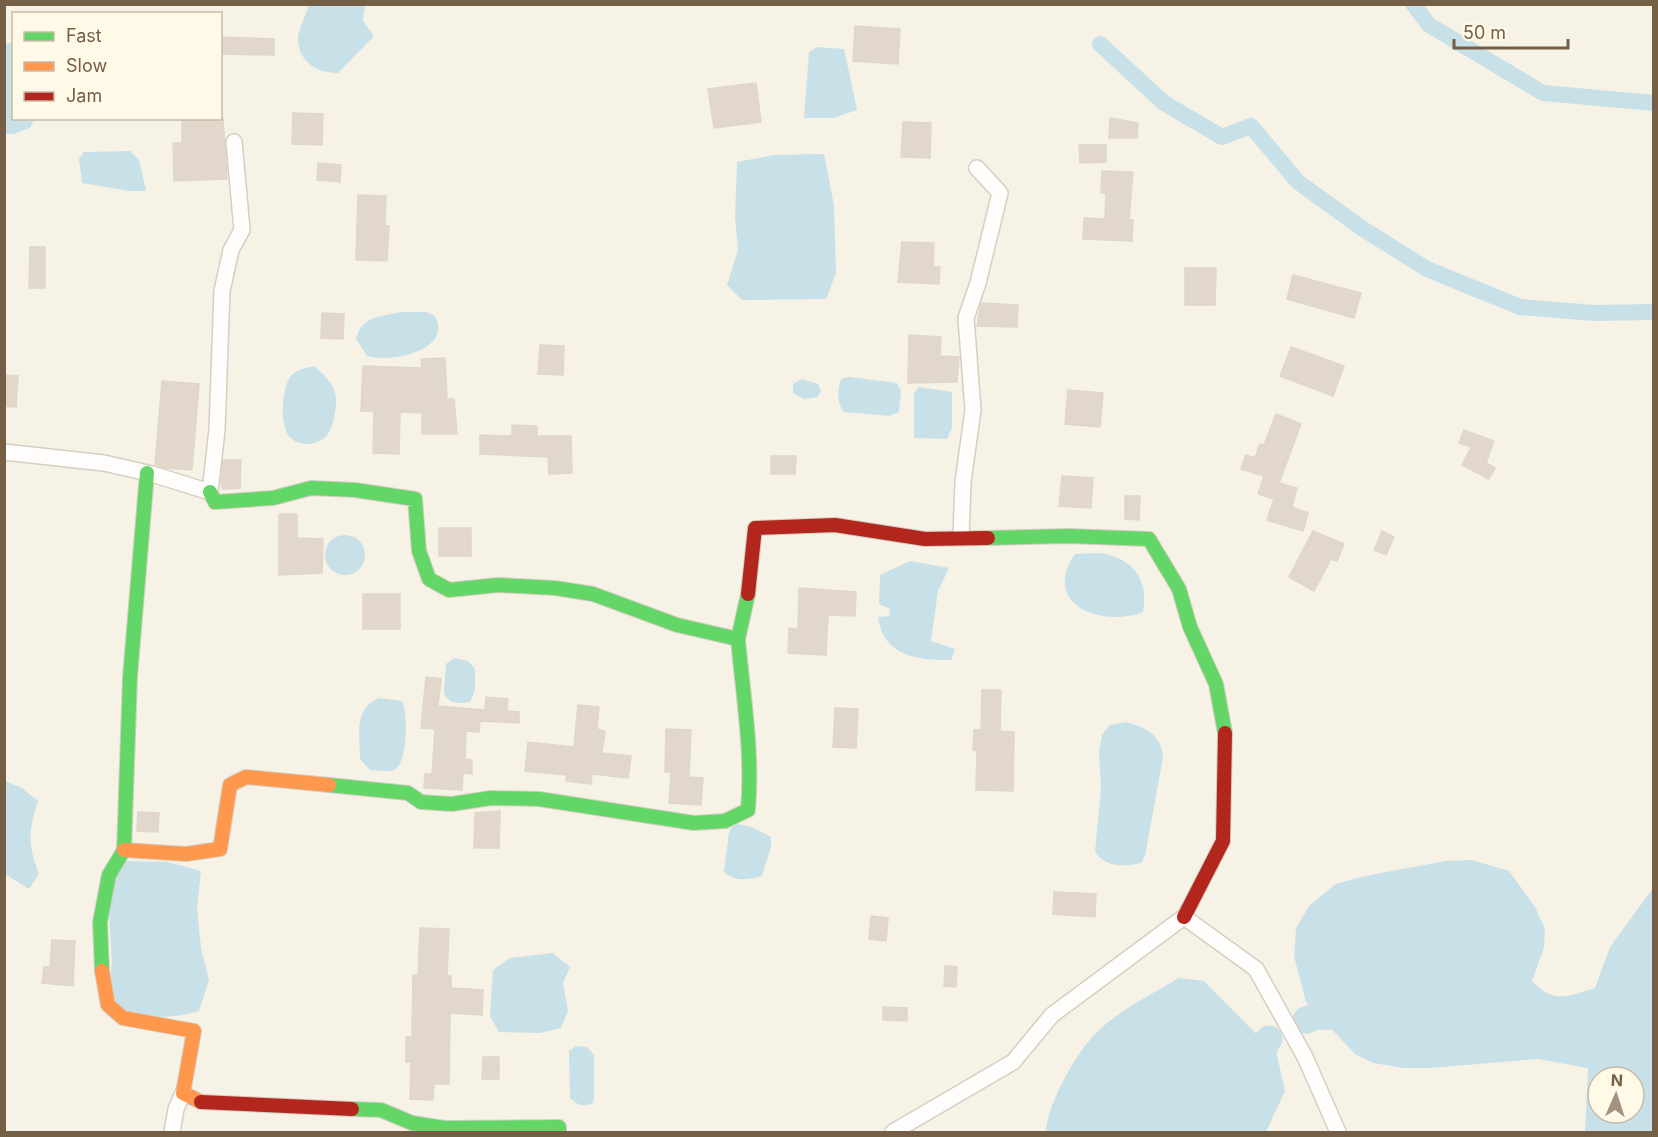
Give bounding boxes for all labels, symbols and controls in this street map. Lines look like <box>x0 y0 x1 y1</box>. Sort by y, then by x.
legend <box>12 12 222 120</box>
scale bar <box>1454 12 1568 50</box>
text: 50 m <box>1463 22 1506 43</box>
text: Fast <box>66 25 102 46</box>
text: Slow <box>66 55 107 76</box>
text: Jam <box>66 85 102 106</box>
north arrow <box>1586 1065 1646 1125</box>
text: N <box>1610 1070 1623 1090</box>

